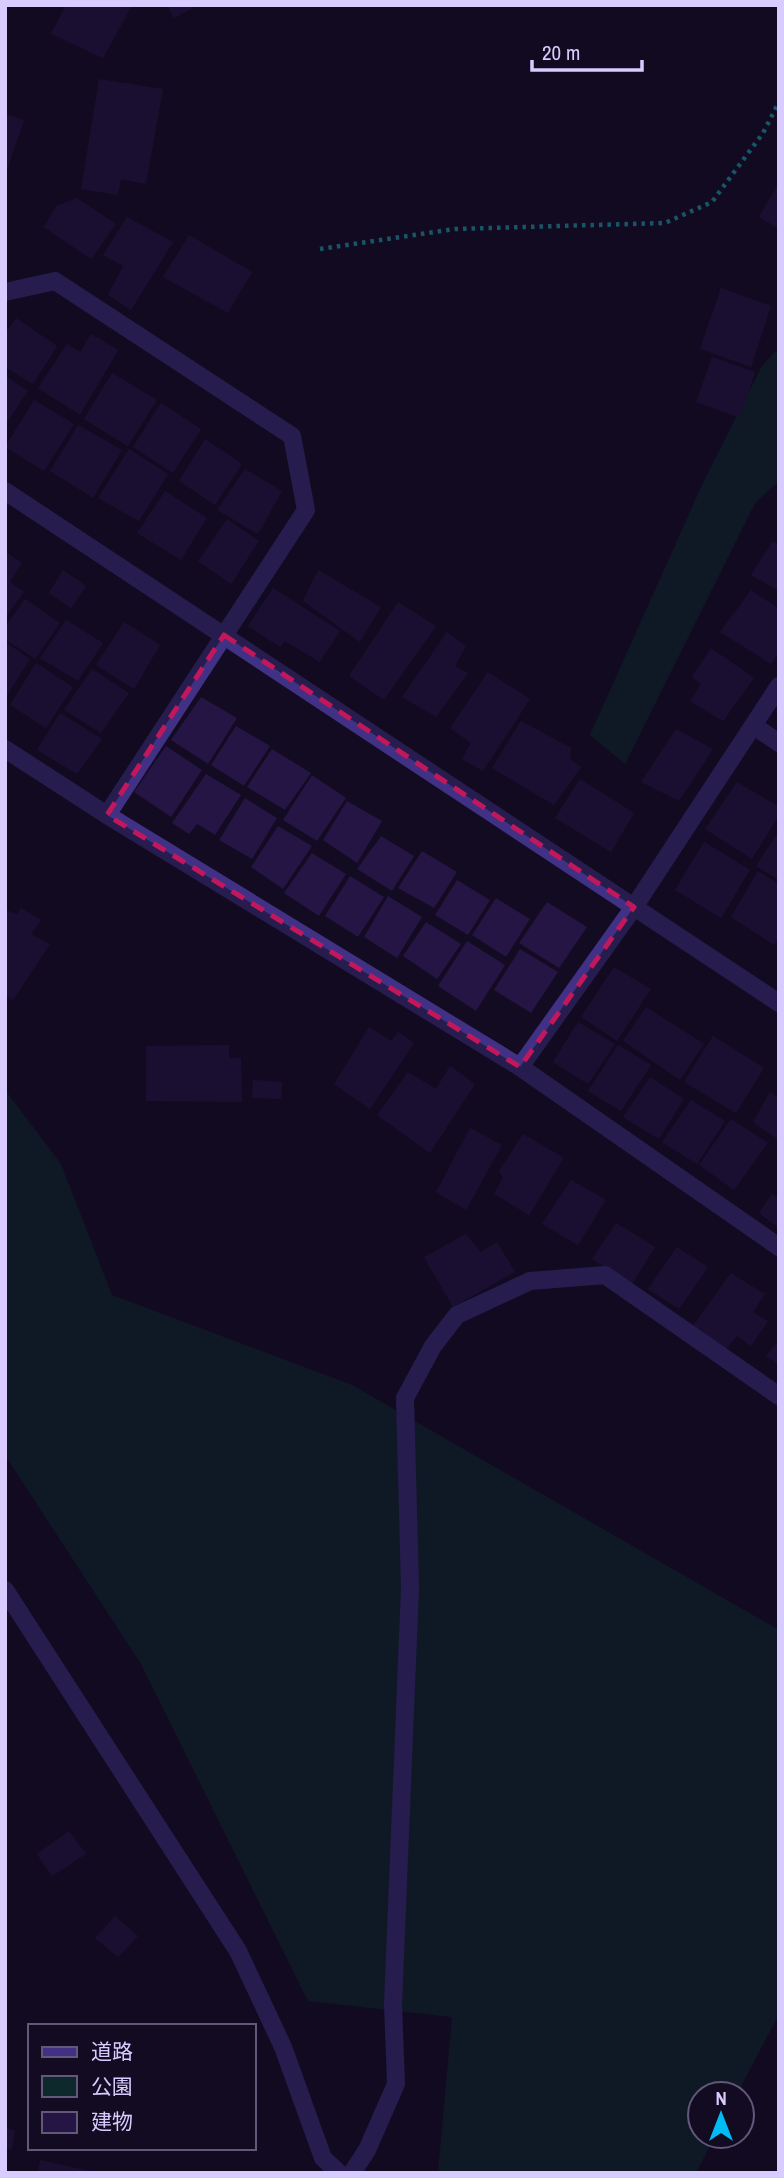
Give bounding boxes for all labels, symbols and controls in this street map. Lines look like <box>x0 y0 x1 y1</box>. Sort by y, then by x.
scale bar <box>532 28 642 72</box>
text: 20 m <box>542 38 580 67</box>
legend <box>28 2024 256 2150</box>
text: 道路 <box>91 2037 133 2066</box>
text: 公園 <box>91 2072 133 2101</box>
north arrow <box>686 2080 756 2150</box>
text: N <box>715 2085 727 2111</box>
text: 建物 <box>91 2107 133 2136</box>

